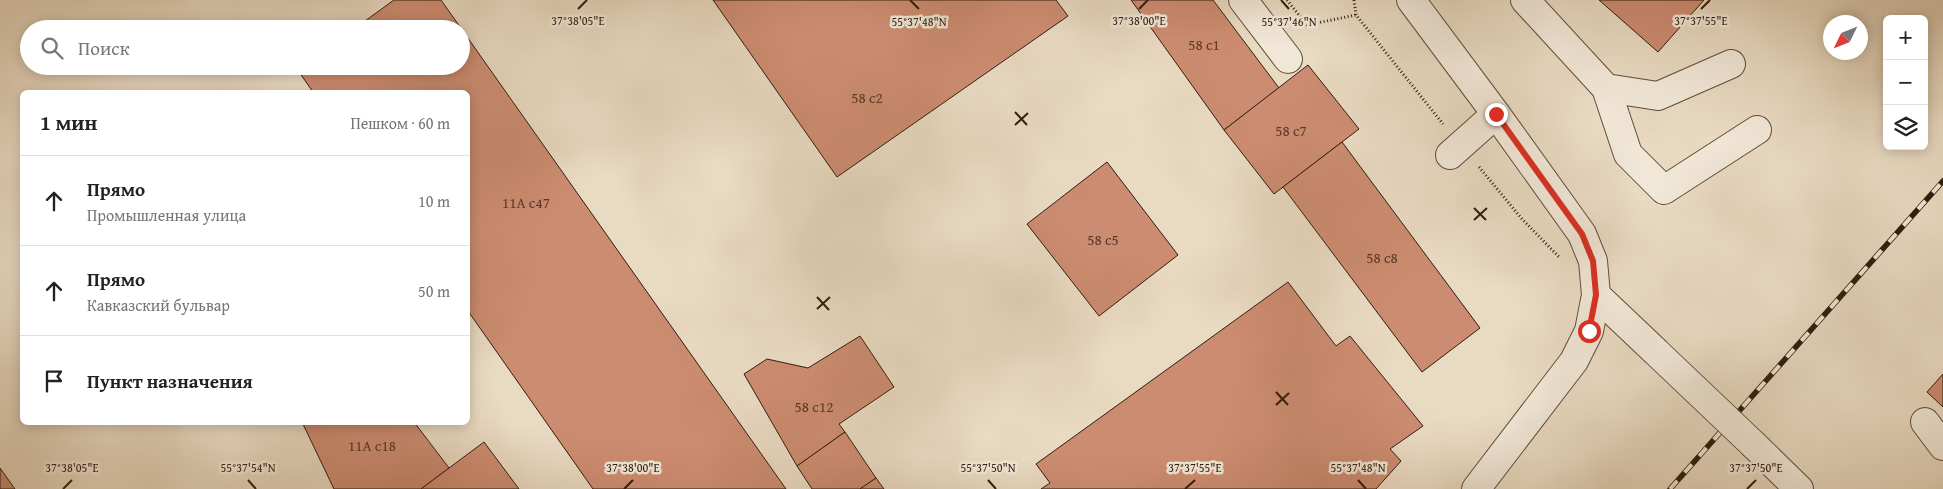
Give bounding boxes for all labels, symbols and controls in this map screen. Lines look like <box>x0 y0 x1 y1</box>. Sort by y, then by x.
text: 37°38'05"E <box>551 12 605 29</box>
text: 37°38'00"E <box>1112 12 1166 29</box>
text: 37°37'55"E <box>1674 12 1728 29</box>
text: 55°37'48"N <box>891 13 947 30</box>
text: 55°37'46"N <box>1261 13 1317 30</box>
north arrow <box>1823 15 1868 60</box>
map controls <box>1883 15 1928 150</box>
button: + <box>1883 15 1928 60</box>
search box <box>20 20 470 75</box>
icon: search <box>38 34 66 62</box>
text: Поиск <box>78 34 130 62</box>
house number: 58 с1 <box>1188 34 1220 55</box>
button: − <box>1883 60 1928 105</box>
house number: 58 с2 <box>851 87 883 108</box>
route end <box>1485 103 1508 126</box>
button: layers <box>1883 105 1928 150</box>
text: 1 мин <box>40 107 97 138</box>
text: Пешком · 60 m <box>350 111 450 135</box>
house number: 58 с7 <box>1275 120 1307 141</box>
text: Прямо <box>87 175 145 203</box>
icon: ahead <box>40 187 68 215</box>
text: 10 m <box>418 189 450 213</box>
house number: 11А с47 <box>502 192 550 213</box>
text: Промышленная улица <box>87 203 246 227</box>
house number: 58 с5 <box>1087 229 1119 250</box>
house number: 58 с8 <box>1366 247 1398 268</box>
text: Прямо <box>87 265 145 293</box>
icon: ahead <box>40 277 68 305</box>
text: 50 m <box>418 279 450 303</box>
text: Кавказский бульвар <box>87 293 230 317</box>
route start <box>1578 320 1601 343</box>
icon: arrive <box>40 367 68 395</box>
text: Пункт назначения <box>87 367 253 395</box>
house number: 58 с12 <box>795 396 833 417</box>
house number: 11А с18 <box>348 435 396 456</box>
text: 37°38'05"E <box>45 459 99 476</box>
text: 55°37'54"N <box>220 459 276 476</box>
text: 37°38'00"E <box>606 459 660 476</box>
text: 55°37'50"N <box>960 459 1016 476</box>
text: 37°37'55"E <box>1168 459 1222 476</box>
text: 55°37'48"N <box>1330 459 1386 476</box>
text: 37°37'50"E <box>1729 459 1783 476</box>

